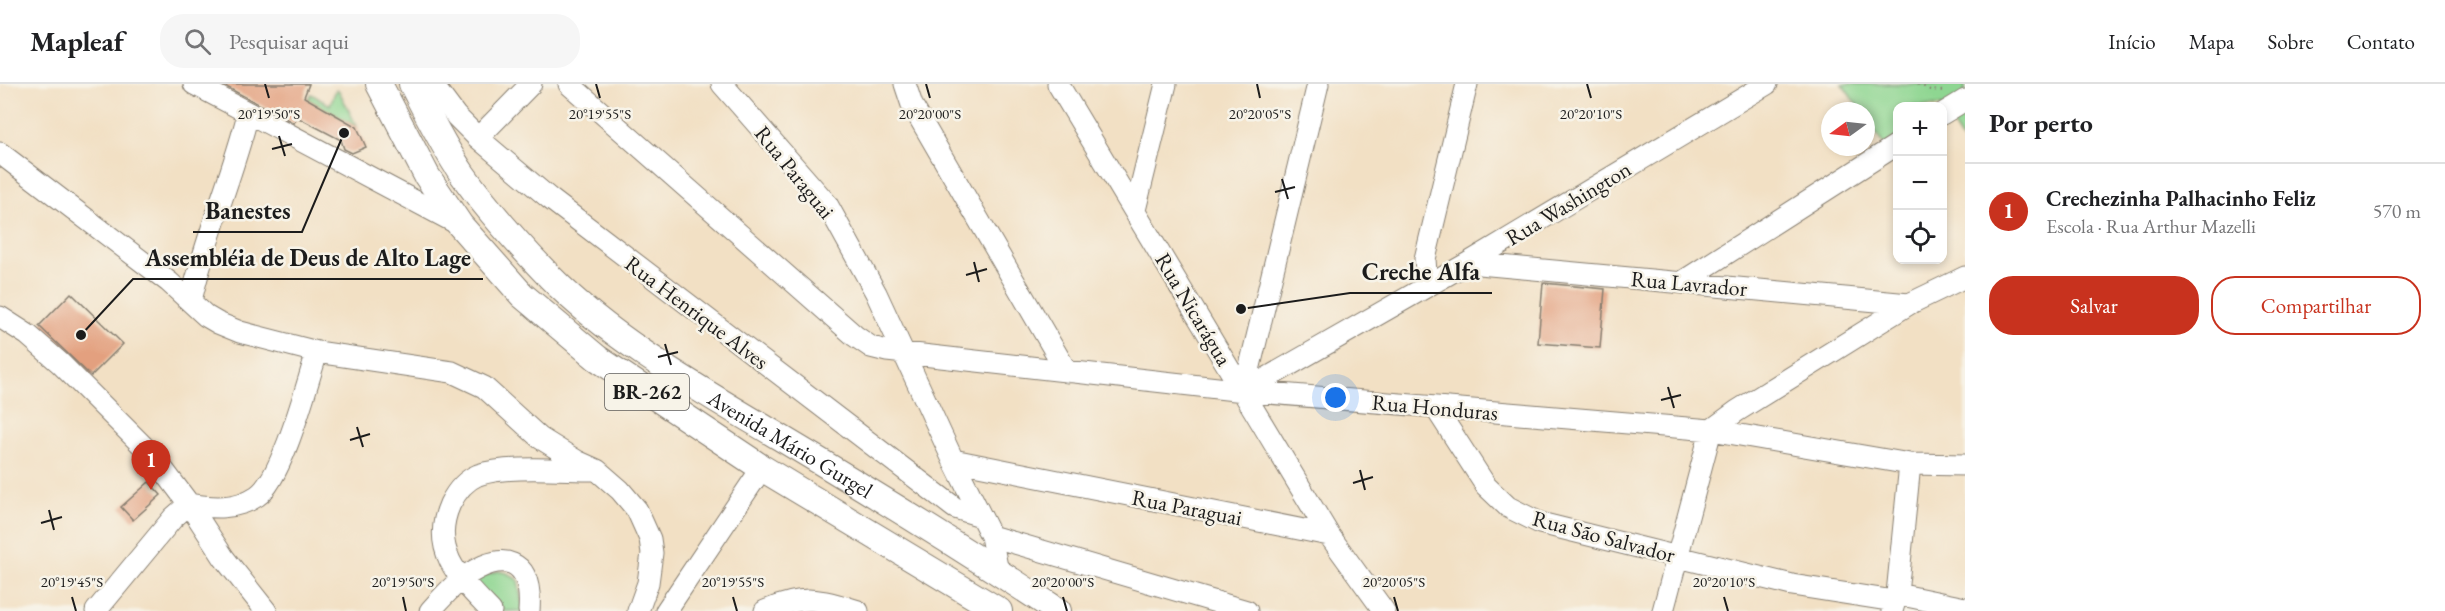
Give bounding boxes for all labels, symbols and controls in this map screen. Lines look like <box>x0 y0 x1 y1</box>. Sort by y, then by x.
search box <box>160 14 580 68</box>
text: Mapleaf <box>30 23 124 59</box>
icon: search <box>181 25 214 58</box>
text: Pesquisar aqui <box>229 27 349 56</box>
text: Início <box>2108 28 2156 55</box>
text: Mapa <box>2189 28 2234 55</box>
text: Sobre <box>2267 28 2314 55</box>
text: Contato <box>2347 28 2415 55</box>
north arrow <box>1821 102 1875 156</box>
map controls <box>1893 102 1947 264</box>
button: + <box>1893 102 1947 156</box>
text: 20°19'50"S <box>238 104 300 123</box>
text: 20°19'55"S <box>569 104 631 123</box>
text: 20°20'00"S <box>899 104 961 123</box>
text: 20°20'05"S <box>1229 104 1291 123</box>
text: 20°20'10"S <box>1560 104 1622 123</box>
text: Por perto <box>1989 106 2093 140</box>
street label: Rua Paraguai <box>748 120 841 225</box>
street label: Rua Washington <box>1500 154 1637 252</box>
button: − <box>1893 156 1947 210</box>
text: Crechezinha Palhacinho Feliz <box>2046 184 2316 213</box>
callout: Banestes <box>193 190 302 232</box>
text: Banestes <box>205 195 291 226</box>
text: 1 <box>2003 198 2014 224</box>
text: 570 m <box>2373 198 2421 224</box>
button: locate <box>1893 210 1947 264</box>
text: Escola · Rua Arthur Mazelli <box>2046 213 2256 239</box>
callout: Assembléia de Deus de Alto Lage <box>133 237 483 279</box>
text: Assembléia de Deus de Alto Lage <box>144 242 471 274</box>
street label: Rua Nicarágua <box>1149 247 1239 371</box>
street label: Rua Henrique Alves <box>619 249 774 376</box>
callout: Creche Alfa <box>1350 251 1492 293</box>
text: Creche Alfa <box>1362 256 1481 287</box>
street label: Rua Lavrador <box>1630 264 1749 303</box>
button: Salvar <box>1989 276 2199 335</box>
button: Compartilhar <box>2211 276 2421 335</box>
road number: BR-262 <box>605 374 689 410</box>
street label: Avenida Mário Gurgel <box>702 383 878 505</box>
your location <box>1321 383 1350 412</box>
street label: Rua Honduras <box>1371 388 1499 427</box>
pin: 1 <box>132 440 170 490</box>
street label: Rua Paraguai <box>1129 483 1245 532</box>
street label: Rua São Salvador <box>1529 504 1679 570</box>
text: 20°19'45"S <box>41 572 103 591</box>
text: 20°19'50"S <box>372 572 434 591</box>
text: 20°19'55"S <box>702 572 764 591</box>
text: 20°20'00"S <box>1032 572 1094 591</box>
text: 20°20'05"S <box>1363 572 1425 591</box>
text: 20°20'10"S <box>1693 572 1755 591</box>

